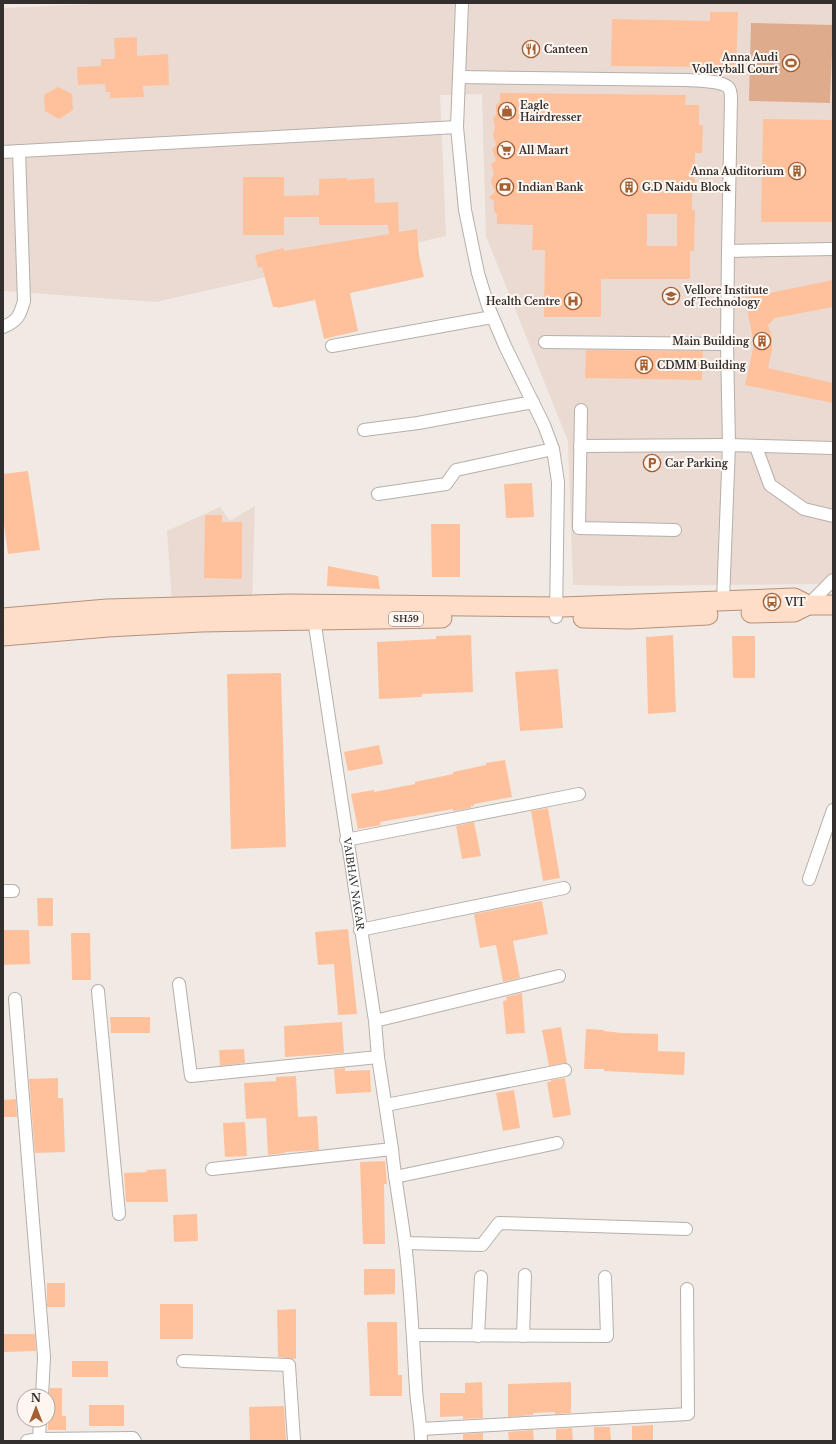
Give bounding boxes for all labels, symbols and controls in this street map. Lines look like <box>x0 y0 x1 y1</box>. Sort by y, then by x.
restaurant icon: Canteen <box>521 39 541 59</box>
place label: Canteen <box>544 43 589 56</box>
place label: Anna Audi Volleyball Court <box>691 51 778 76</box>
sports icon: Anna Audi Volleyball Court <box>781 53 801 73</box>
place label: Eagle Hairdresser <box>520 99 582 124</box>
shop icon: Eagle Hairdresser <box>497 101 517 121</box>
supermarket icon: All Maart <box>496 140 516 160</box>
place label: All Maart <box>518 144 569 157</box>
building icon: Anna Auditorium <box>787 161 807 181</box>
place label: Anna Auditorium <box>690 165 784 178</box>
bank icon: Indian Bank <box>495 177 515 197</box>
building icon: G.D Naidu Block <box>619 177 639 197</box>
place label: Indian Bank <box>518 181 584 194</box>
place label: G.D Naidu Block <box>642 181 731 194</box>
place label: Vellore Institute of Technology <box>683 284 769 309</box>
school or university icon: Vellore Institute of Technology <box>661 286 681 306</box>
hospital icon: Health Centre <box>563 291 583 311</box>
place label: Health Centre <box>486 295 560 308</box>
building icon: Main Building <box>752 331 772 351</box>
place label: Main Building <box>672 335 750 348</box>
building icon: CDMM Building <box>634 355 654 375</box>
place label: CDMM Building <box>657 359 747 372</box>
parking icon: Car Parking <box>642 453 662 473</box>
place label: Car Parking <box>665 457 729 470</box>
bus stop icon: VIT <box>762 592 782 612</box>
place label: VIT <box>784 596 806 609</box>
road number: SH59 <box>389 612 423 626</box>
street label: VAIBHAV NAGAR <box>340 836 367 932</box>
north arrow <box>16 1388 56 1428</box>
text: N <box>31 1391 42 1405</box>

